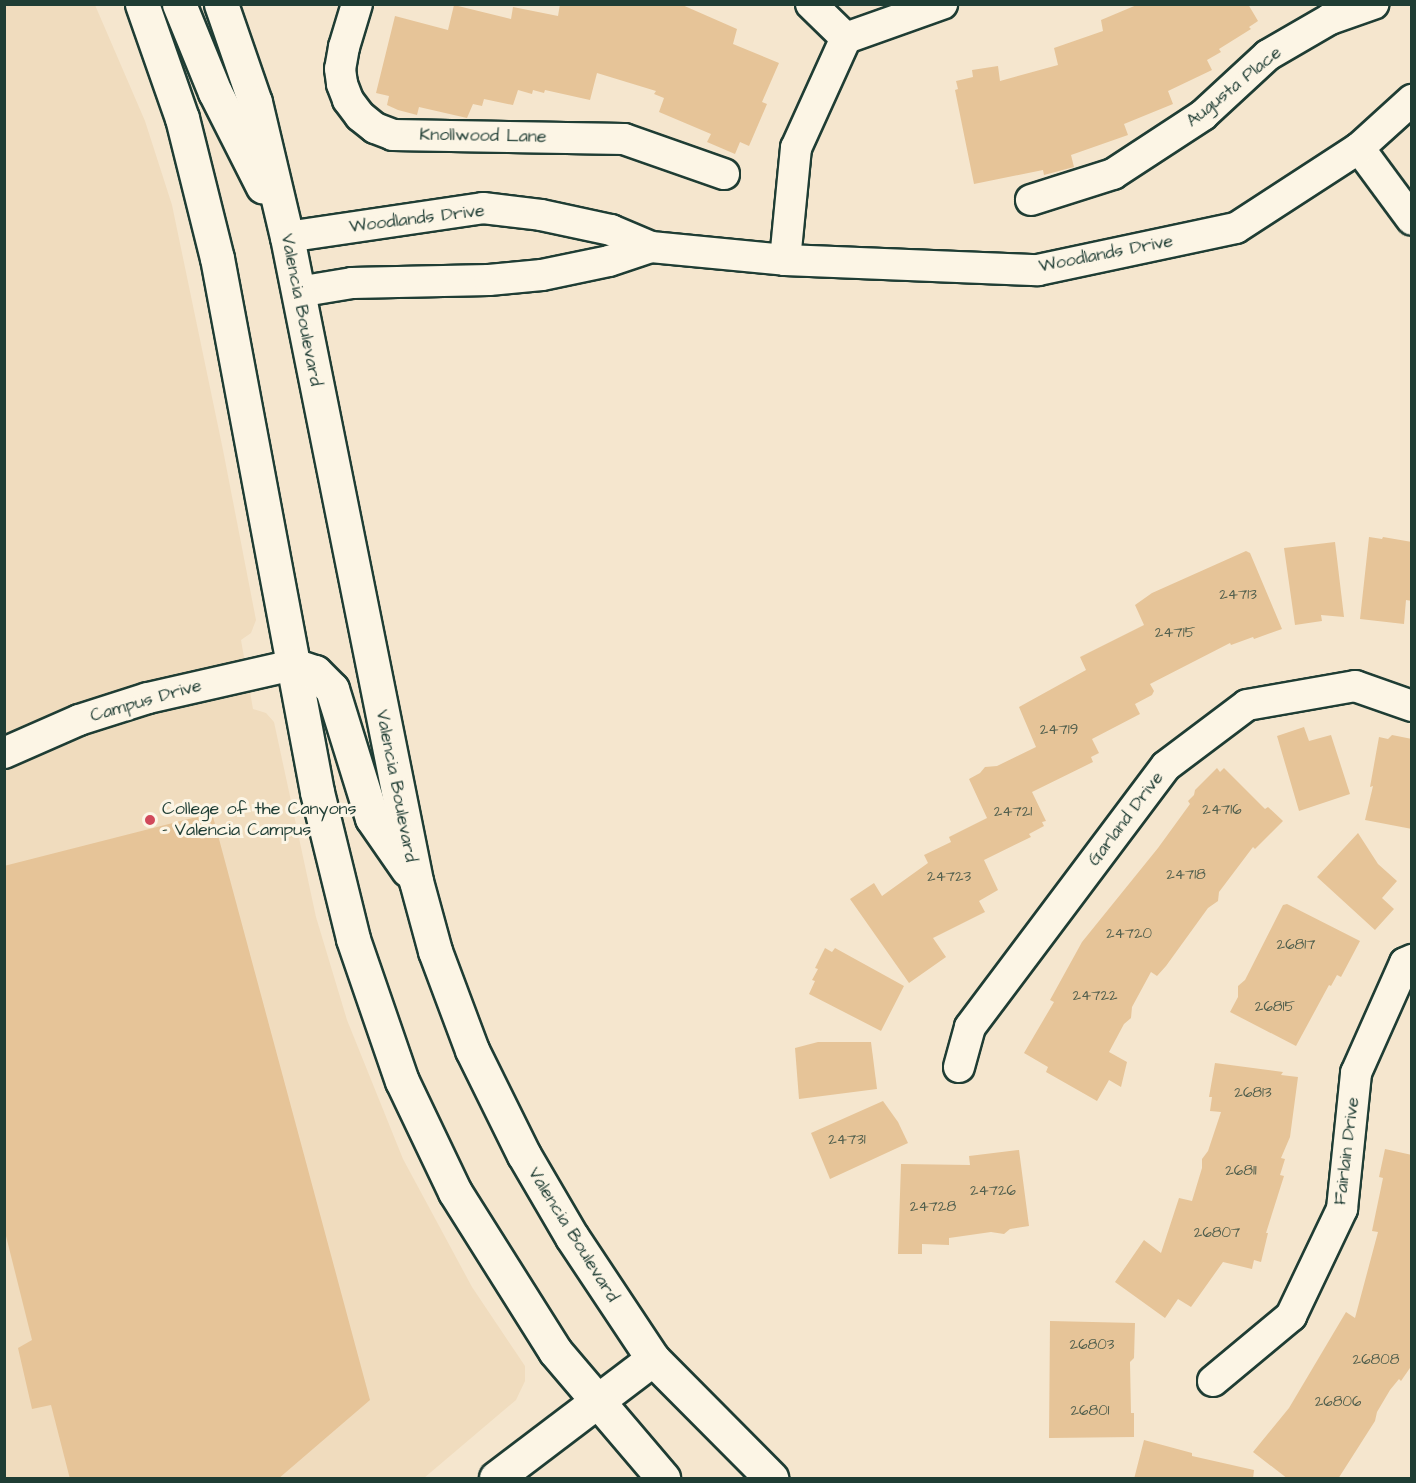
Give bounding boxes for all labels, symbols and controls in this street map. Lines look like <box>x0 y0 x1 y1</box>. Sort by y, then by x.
street label: Augusta Place <box>1182 42 1286 132</box>
street label: Knollwood Lane <box>419 124 547 148</box>
street label: Woodlands Drive <box>348 200 486 238</box>
street label: Woodlands Drive <box>1037 230 1175 278</box>
street label: Valencia Boulevard <box>276 232 326 388</box>
house number: 24713 <box>1219 586 1257 604</box>
house number: 24715 <box>1155 624 1195 642</box>
street label: Campus Drive <box>88 675 204 727</box>
street label: Valencia Boulevard <box>371 708 421 864</box>
house number: 24719 <box>1040 721 1078 739</box>
street label: Garland Drive <box>1084 768 1168 870</box>
place label: College of the Canyons - Valencia Campus <box>162 799 357 842</box>
house number: 24716 <box>1202 801 1242 819</box>
house number: 24721 <box>994 803 1032 821</box>
marker: College of the Canyons - Valencia Campus <box>143 813 157 827</box>
house number: 24718 <box>1166 866 1206 884</box>
house number: 24723 <box>927 868 971 886</box>
house number: 24720 <box>1106 925 1152 943</box>
house number: 26817 <box>1277 936 1315 954</box>
house number: 24722 <box>1072 987 1118 1005</box>
house number: 26815 <box>1255 998 1295 1016</box>
house number: 26813 <box>1234 1084 1272 1102</box>
street label: Fairlain Drive <box>1330 1096 1364 1206</box>
house number: 24731 <box>828 1131 866 1149</box>
house number: 26811 <box>1225 1162 1257 1180</box>
street label: Valencia Boulevard <box>523 1164 623 1306</box>
house number: 24726 <box>970 1182 1016 1200</box>
house number: 24728 <box>910 1198 956 1216</box>
house number: 26807 <box>1194 1224 1240 1242</box>
house number: 26803 <box>1070 1336 1114 1354</box>
house number: 26808 <box>1353 1351 1399 1369</box>
house number: 26806 <box>1315 1393 1361 1411</box>
house number: 26801 <box>1070 1402 1110 1420</box>

